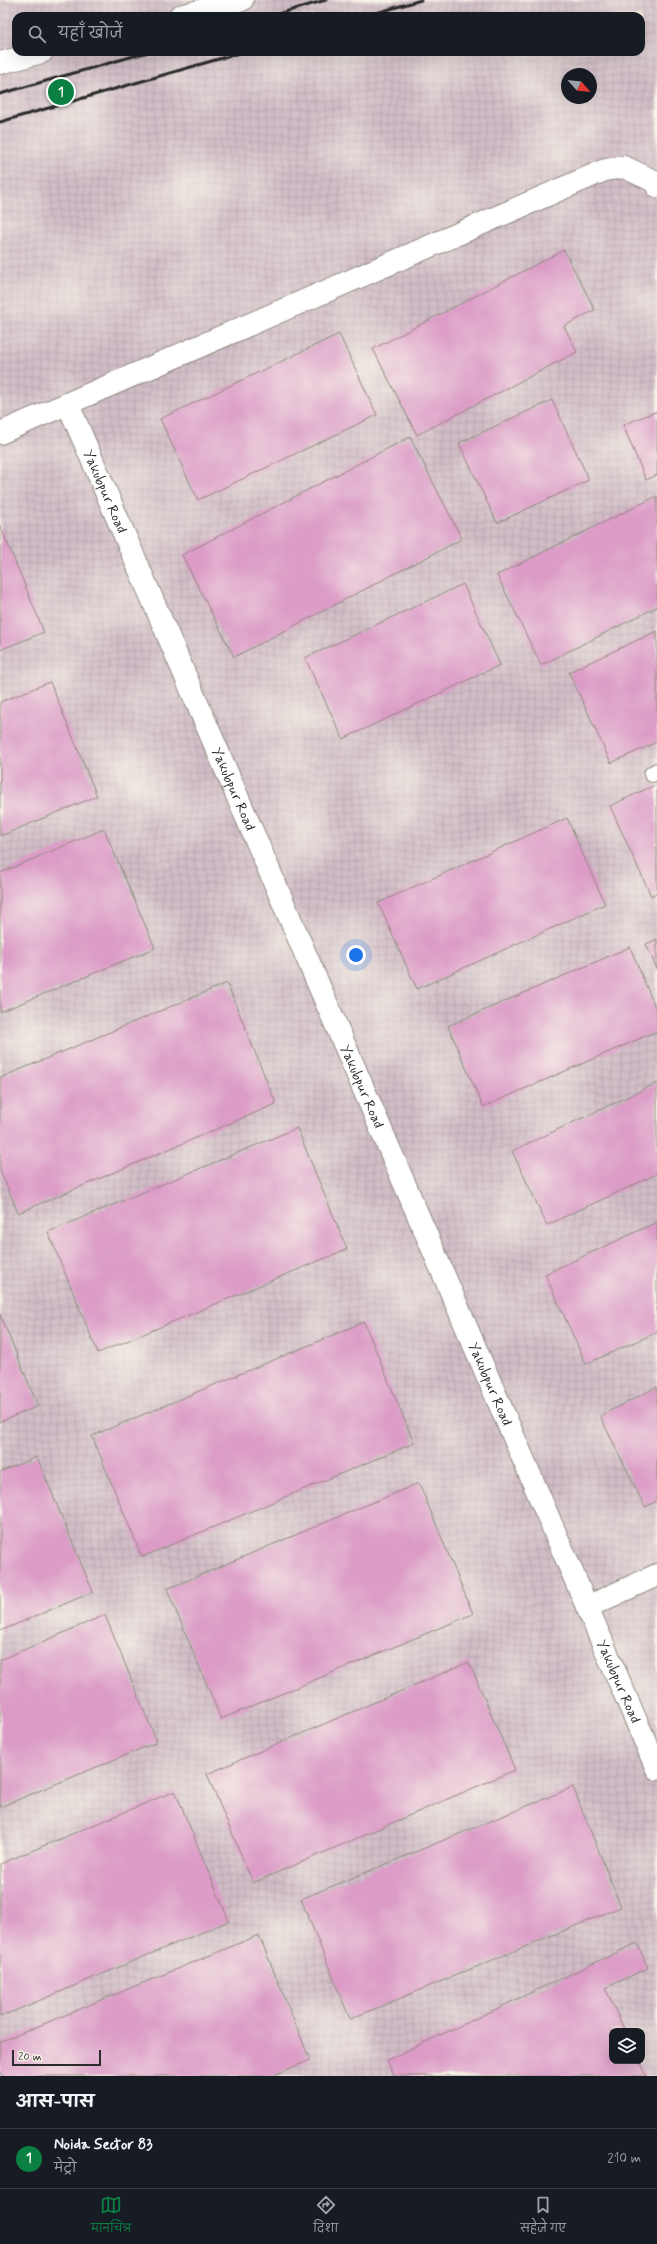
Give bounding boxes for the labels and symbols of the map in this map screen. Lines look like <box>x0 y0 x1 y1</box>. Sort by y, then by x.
north arrow <box>561 68 597 104</box>
pin: 1 <box>48 77 74 107</box>
street label: Yakubpur Road <box>79 447 131 536</box>
street label: Yakubpur Road <box>207 745 259 834</box>
your location <box>346 945 366 965</box>
street label: Yakubpur Road <box>336 1042 387 1131</box>
street label: Yakubpur Road <box>464 1340 516 1429</box>
street label: Yakubpur Road <box>592 1637 644 1726</box>
scale bar <box>12 2048 101 2067</box>

